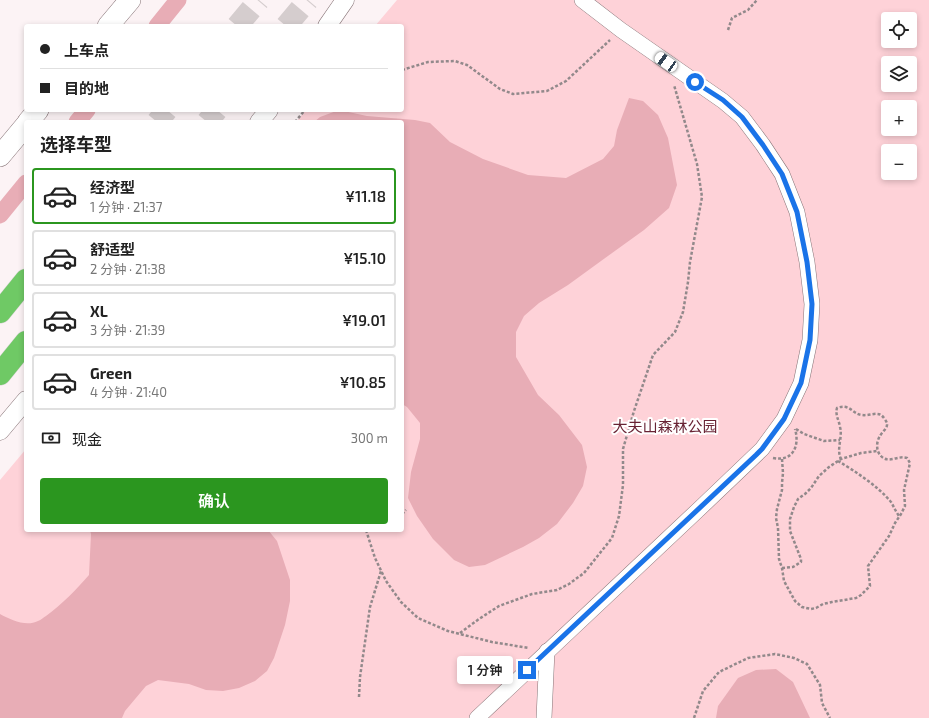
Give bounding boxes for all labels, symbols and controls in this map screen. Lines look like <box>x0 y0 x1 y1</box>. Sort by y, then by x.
map controls <box>881 12 917 180</box>
button: locate <box>881 12 917 48</box>
text: 上车点 <box>64 41 109 59</box>
car <box>653 50 679 74</box>
button: layers <box>881 56 917 92</box>
route start <box>686 73 704 91</box>
text: 目的地 <box>64 79 109 97</box>
button: + <box>881 100 917 136</box>
text: 选择车型 <box>40 133 112 155</box>
button: − <box>881 144 917 180</box>
icon: car <box>42 178 78 214</box>
text: 经济型 <box>90 178 135 196</box>
text: ¥11.18 <box>345 187 386 205</box>
text: 1 分钟 · 21:37 <box>90 199 162 215</box>
icon: car <box>42 240 78 276</box>
text: 舒适型 <box>90 240 135 258</box>
text: ¥15.10 <box>343 249 386 267</box>
text: 2 分钟 · 21:38 <box>90 261 166 277</box>
icon: car <box>42 302 78 338</box>
text: XL <box>90 302 108 320</box>
text: ¥19.01 <box>342 311 386 329</box>
text: 3 分钟 · 21:39 <box>90 322 165 338</box>
icon: car <box>42 364 78 400</box>
text: Green <box>90 364 132 382</box>
text: ¥10.85 <box>340 373 386 391</box>
text: 4 分钟 · 21:40 <box>90 384 167 400</box>
park label: 大夫山森林公园 <box>612 417 718 435</box>
icon: cash <box>40 427 62 449</box>
text: 现金 <box>72 430 102 448</box>
text: 300 m <box>351 430 388 446</box>
button: 确认 <box>40 478 388 524</box>
callout: 1 分钟 <box>457 656 513 684</box>
route end <box>518 661 536 679</box>
text: 1 分钟 <box>468 662 502 678</box>

